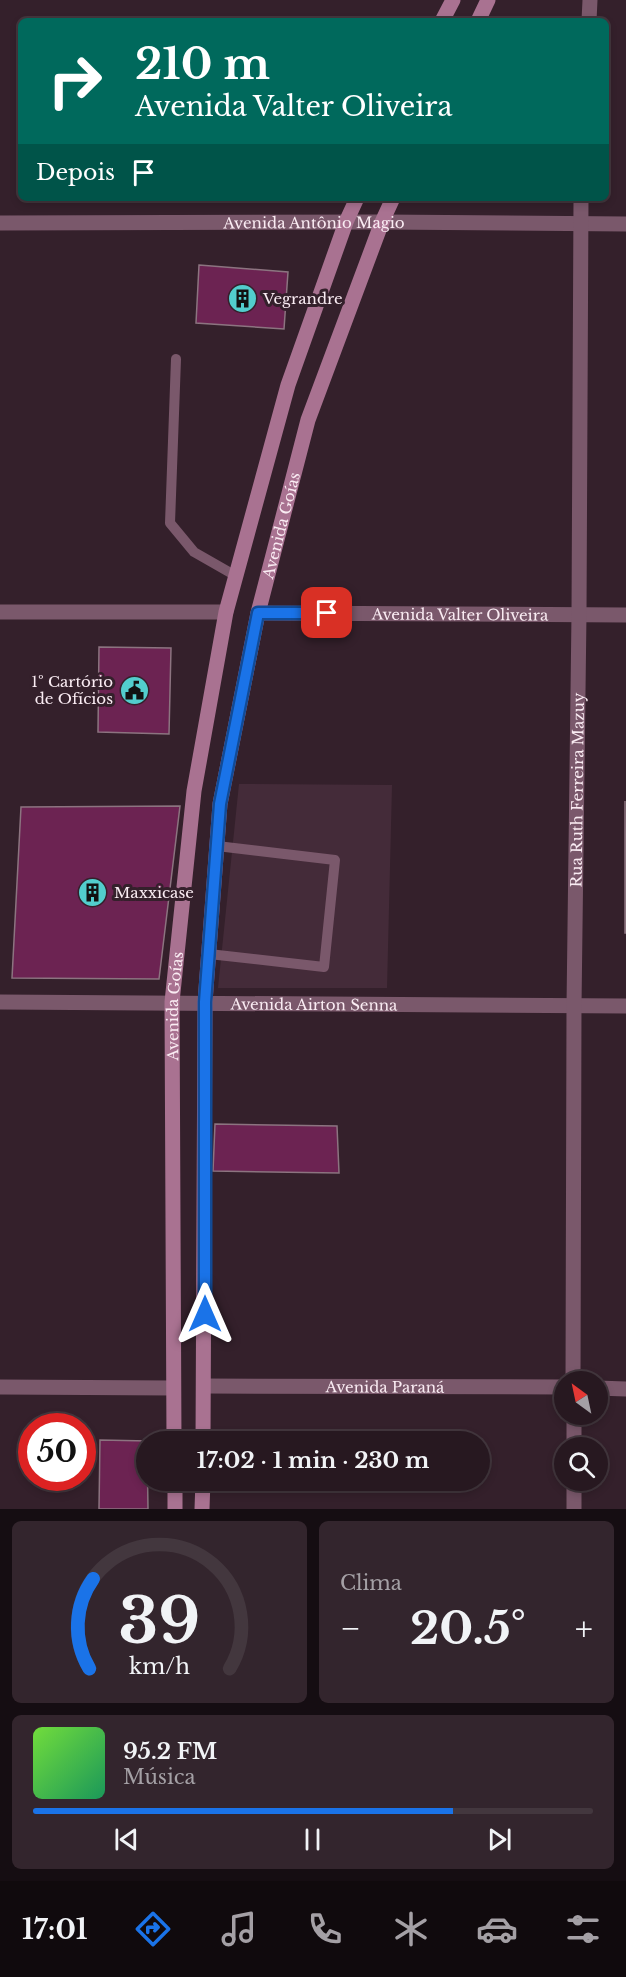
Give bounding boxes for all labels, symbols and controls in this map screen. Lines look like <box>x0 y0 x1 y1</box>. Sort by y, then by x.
text: 210 m <box>135 38 270 90</box>
icon: right <box>36 42 114 120</box>
text: Avenida Valter Oliveira <box>135 90 452 123</box>
icon: arrive <box>127 156 160 189</box>
text: Depois <box>36 159 115 186</box>
street label: Avenida Antônio Magio <box>222 212 405 232</box>
building icon: Vegrandre <box>226 282 258 314</box>
place label: Vegrandre <box>262 289 343 308</box>
street label: Avenida Goías <box>258 470 304 582</box>
pin <box>301 587 352 638</box>
icon: arrive <box>310 596 343 629</box>
street label: Avenida Valter Oliveira <box>371 604 549 624</box>
place label: 1º Cartório de Ofícios <box>31 672 113 708</box>
public building icon: 1º Cartório de Ofícios <box>118 674 150 706</box>
street label: Rua Ruth Ferreira Mazuy <box>566 692 588 888</box>
building icon: Maxxicase <box>77 876 109 908</box>
place label: Maxxicase <box>114 883 194 902</box>
street label: Avenida Goías <box>162 950 187 1062</box>
street label: Avenida Airton Senna <box>229 994 398 1014</box>
position arrow <box>173 1282 237 1346</box>
north arrow <box>554 1371 608 1425</box>
map controls <box>554 1371 608 1491</box>
street label: Avenida Paraná <box>325 1377 445 1396</box>
speed limit sign: 50 <box>18 1413 96 1491</box>
button: search <box>554 1437 608 1491</box>
text: 17:02 · 1 min · 230 m <box>197 1447 429 1474</box>
text: Clima <box>340 1571 402 1595</box>
text: 39 <box>119 1582 200 1660</box>
text: 20.5° <box>410 1600 526 1656</box>
text: − <box>340 1608 361 1649</box>
text: + <box>575 1608 593 1649</box>
text: km/h <box>129 1653 190 1680</box>
text: 95.2 FM <box>123 1738 217 1765</box>
text: Música <box>123 1765 196 1789</box>
icon: previous <box>110 1823 143 1856</box>
icon: pause <box>296 1823 329 1856</box>
icon: next <box>483 1823 516 1856</box>
icon: directions <box>132 1908 174 1950</box>
icon: music <box>218 1908 260 1950</box>
icon: phone <box>304 1908 346 1950</box>
icon: climate <box>390 1908 432 1950</box>
icon: car <box>476 1908 518 1950</box>
icon: filters <box>562 1908 604 1950</box>
text: 17:01 <box>22 1913 88 1946</box>

